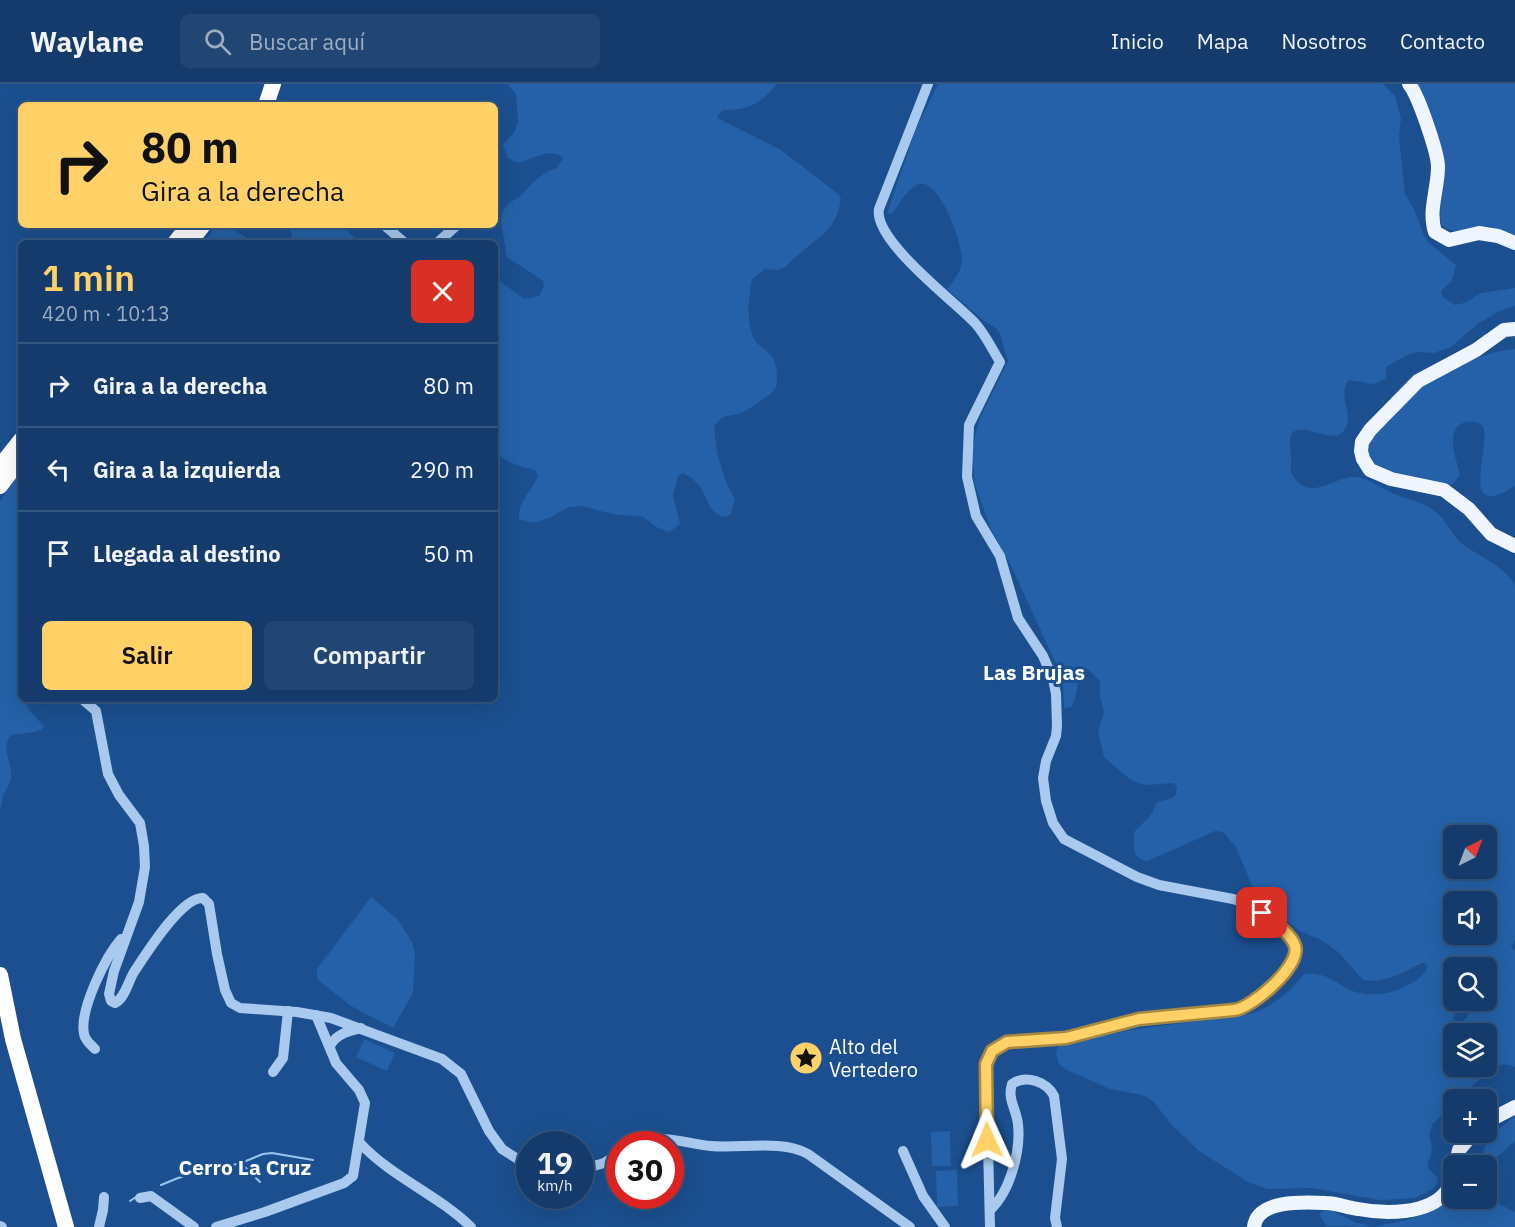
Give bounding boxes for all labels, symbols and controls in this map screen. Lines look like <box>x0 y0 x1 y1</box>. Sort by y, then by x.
search box <box>180 14 600 68</box>
text: Waylane <box>30 23 144 60</box>
icon: search <box>201 25 234 58</box>
text: Buscar aquí <box>249 27 365 56</box>
text: Inicio <box>1111 27 1164 55</box>
text: Mapa <box>1197 27 1249 55</box>
text: Nosotros <box>1282 27 1367 55</box>
text: Contacto <box>1400 27 1485 55</box>
text: 80 m <box>141 120 239 175</box>
icon: right <box>42 126 120 204</box>
text: Gira a la derecha <box>141 173 344 208</box>
text: 1 min <box>42 254 135 301</box>
button: close <box>411 260 474 323</box>
text: 420 m · 10:13 <box>42 300 170 327</box>
icon: right <box>42 369 75 402</box>
text: Gira a la derecha <box>93 371 267 400</box>
text: 80 m <box>423 371 474 400</box>
icon: left <box>42 453 75 486</box>
text: Gira a la izquierda <box>93 455 281 484</box>
text: 290 m <box>410 455 474 484</box>
icon: arrive <box>42 537 75 570</box>
text: Llegada al destino <box>93 539 281 568</box>
text: 50 m <box>423 539 474 568</box>
button: Salir <box>42 621 252 690</box>
button: Compartir <box>264 621 474 690</box>
district label: Las Brujas <box>983 658 1085 686</box>
north arrow <box>1443 825 1497 879</box>
map controls <box>1443 825 1497 1209</box>
pin <box>1236 887 1287 938</box>
button: sound <box>1443 891 1497 945</box>
icon: arrive <box>1245 896 1278 929</box>
button: search <box>1443 957 1497 1011</box>
button: layers <box>1443 1023 1497 1077</box>
place label: Alto del Vertedero <box>829 1033 918 1083</box>
place icon: Alto del Vertedero <box>788 1040 824 1076</box>
button: + <box>1443 1089 1497 1143</box>
position arrow <box>955 1108 1019 1172</box>
speed limit sign: 30 <box>606 1131 684 1209</box>
text: 19 <box>537 1143 573 1182</box>
district label: Cerro La Cruz <box>179 1153 312 1181</box>
button: − <box>1443 1155 1497 1209</box>
text: km/h <box>537 1176 573 1195</box>

